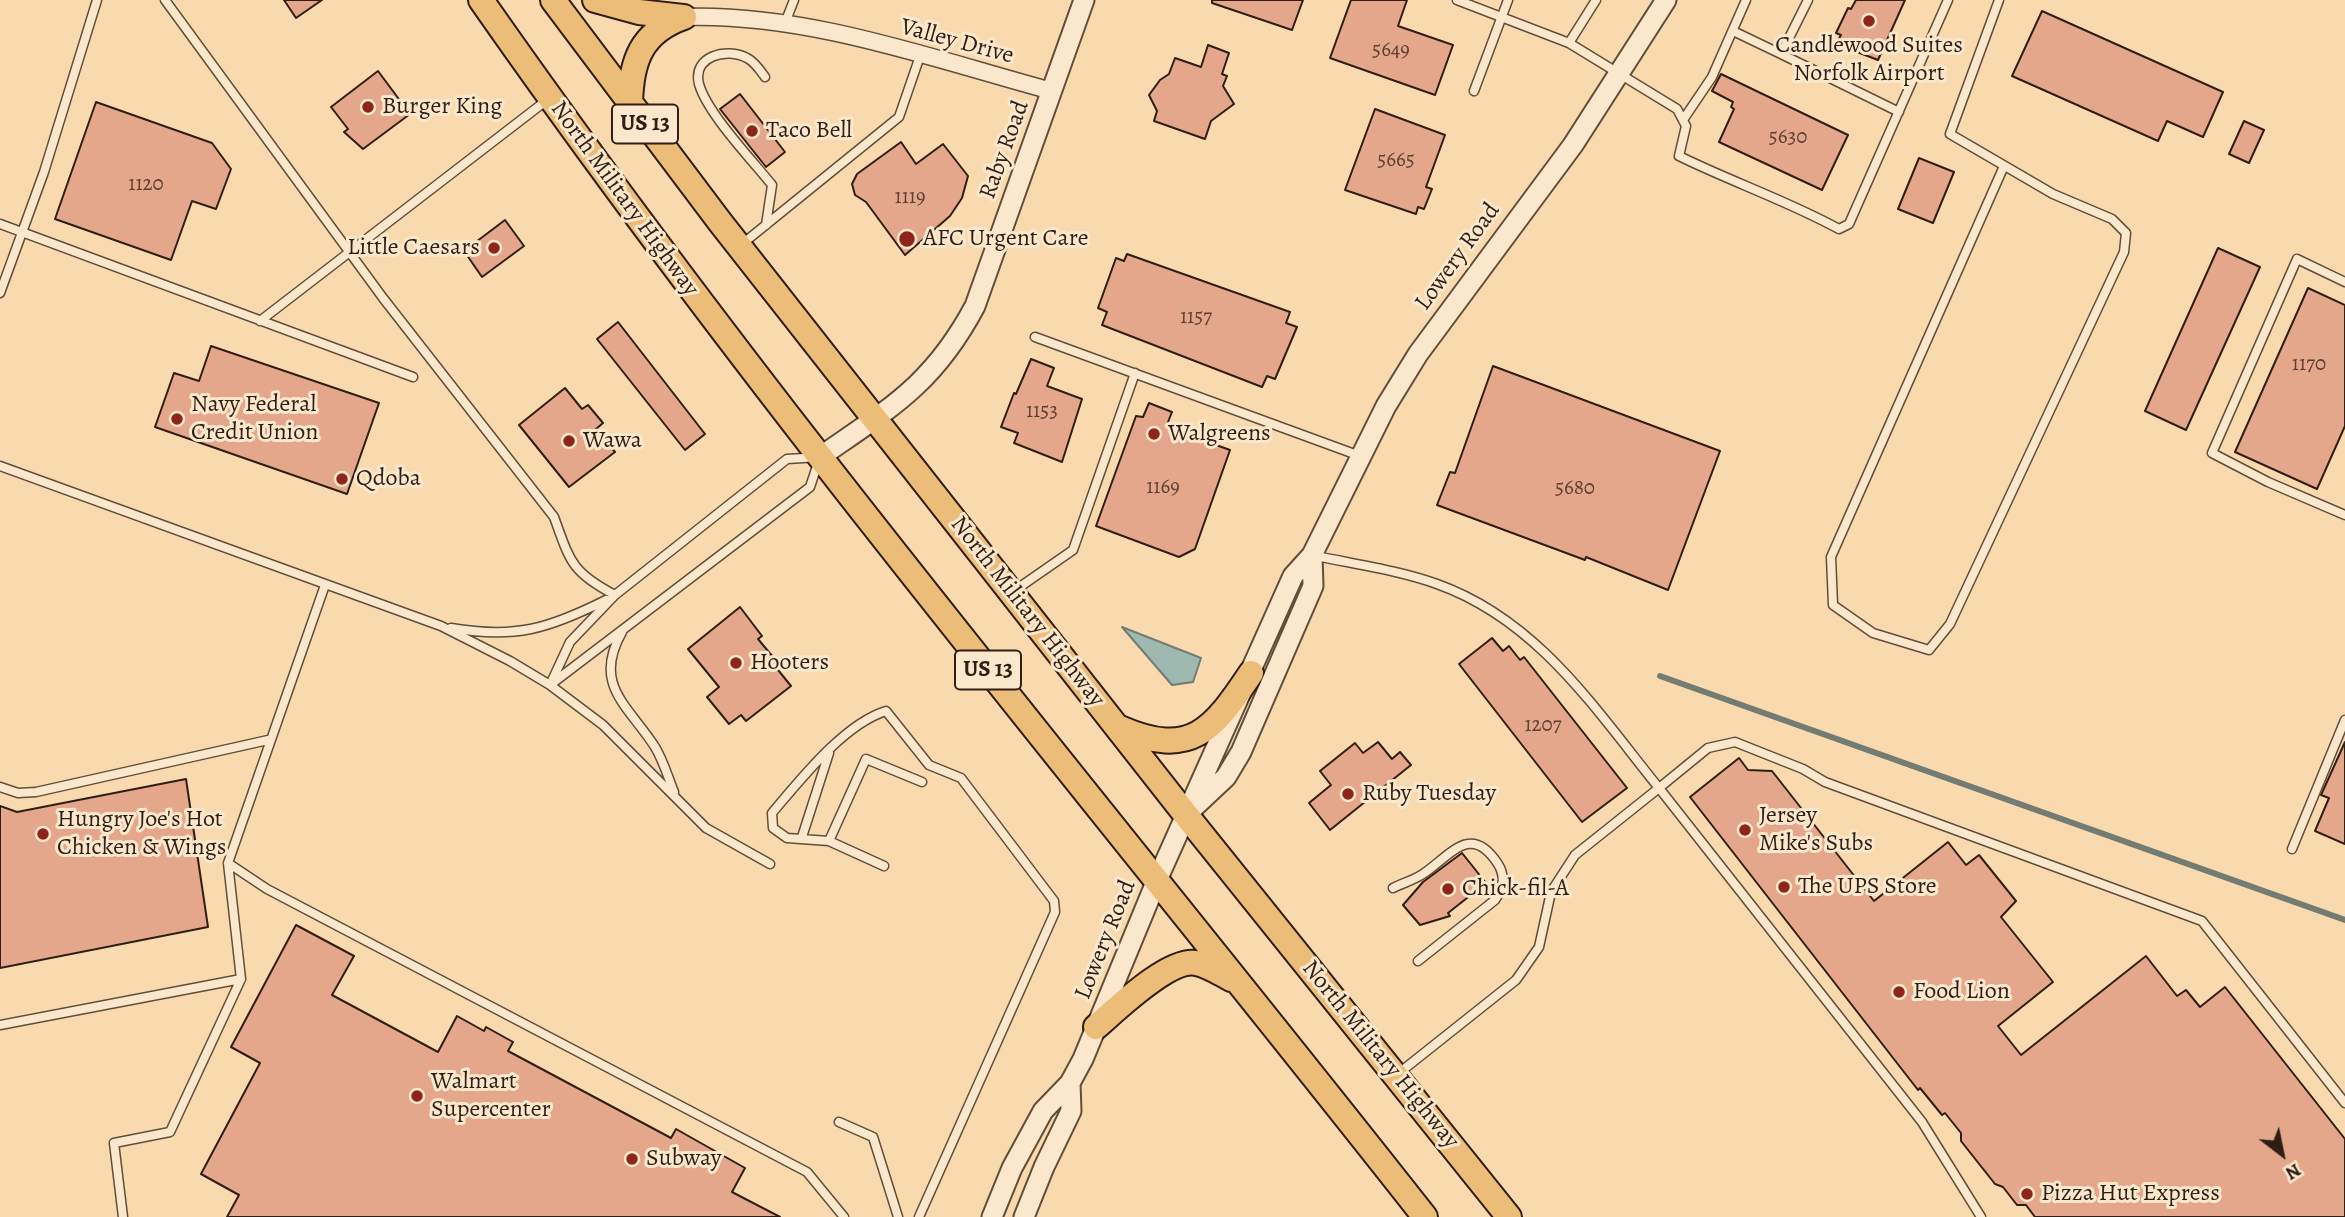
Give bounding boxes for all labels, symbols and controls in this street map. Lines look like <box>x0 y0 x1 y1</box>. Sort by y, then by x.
street label: Valley Drive <box>897 13 1017 71</box>
marker: Candlewood Suites Norfolk Airport <box>1861 13 1877 29</box>
place label: Candlewood Suites Norfolk Airport <box>1775 32 1963 88</box>
house number: 5649 <box>1372 38 1410 64</box>
place label: Burger King <box>382 93 502 121</box>
street label: North Military Highway <box>544 96 704 302</box>
street label: Raby Road <box>974 97 1036 203</box>
marker: Burger King <box>360 99 376 115</box>
road number: US 13 <box>612 105 678 144</box>
place label: Taco Bell <box>766 117 852 145</box>
marker: Taco Bell <box>744 123 760 139</box>
house number: 5630 <box>1769 125 1807 151</box>
house number: 5665 <box>1377 148 1415 174</box>
house number: 1120 <box>128 172 164 198</box>
house number: 1119 <box>894 185 926 211</box>
street label: Lowery Road <box>1409 198 1507 316</box>
place label: AFC Urgent Care <box>923 225 1088 253</box>
marker: AFC Urgent Care <box>897 229 917 249</box>
place label: Little Caesars <box>347 234 480 262</box>
marker: Little Caesars <box>486 240 502 256</box>
house number: 1157 <box>1180 305 1212 331</box>
house number: 1170 <box>2292 352 2326 378</box>
place label: Navy Federal Credit Union <box>191 391 318 447</box>
house number: 1153 <box>1026 399 1058 425</box>
marker: Navy Federal Credit Union <box>169 411 185 427</box>
place label: Walgreens <box>1168 420 1271 448</box>
marker: Walgreens <box>1146 426 1162 442</box>
place label: Wawa <box>583 427 642 455</box>
marker: Wawa <box>561 433 577 449</box>
place label: Qdoba <box>356 465 421 493</box>
marker: Qdoba <box>334 471 350 487</box>
house number: 1169 <box>1146 475 1180 501</box>
house number: 5680 <box>1555 476 1595 502</box>
street label: North Military Highway <box>944 511 1110 713</box>
place label: Hooters <box>750 649 829 677</box>
road number: US 13 <box>955 650 1021 690</box>
marker: Hooters <box>728 655 744 671</box>
house number: 1207 <box>1524 713 1562 739</box>
place label: Ruby Tuesday <box>1362 780 1496 808</box>
marker: Ruby Tuesday <box>1340 786 1356 802</box>
place label: Jersey Mike's Subs <box>1759 802 1873 858</box>
place label: Hungry Joe's Hot Chicken & Wings <box>57 806 226 862</box>
marker: Jersey Mike's Subs <box>1737 822 1753 838</box>
marker: Hungry Joe's Hot Chicken & Wings <box>35 826 51 842</box>
place label: The UPS Store <box>1798 873 1937 901</box>
place label: Chick-fil-A <box>1462 875 1569 903</box>
street label: Lowery Road <box>1069 876 1143 1004</box>
marker: The UPS Store <box>1776 879 1792 895</box>
marker: Chick-fil-A <box>1440 881 1456 897</box>
street label: North Military Highway <box>1295 955 1465 1155</box>
place label: Food Lion <box>1913 978 2010 1006</box>
marker: Food Lion <box>1891 984 1907 1000</box>
place label: Walmart Supercenter <box>431 1068 551 1124</box>
marker: Walmart Supercenter <box>409 1088 425 1104</box>
north arrow <box>2247 1119 2317 1189</box>
place label: Subway <box>646 1145 721 1173</box>
marker: Subway <box>624 1151 640 1167</box>
text: N <box>2280 1157 2306 1187</box>
place label: Pizza Hut Express <box>2041 1180 2220 1208</box>
marker: Pizza Hut Express <box>2019 1186 2035 1202</box>

